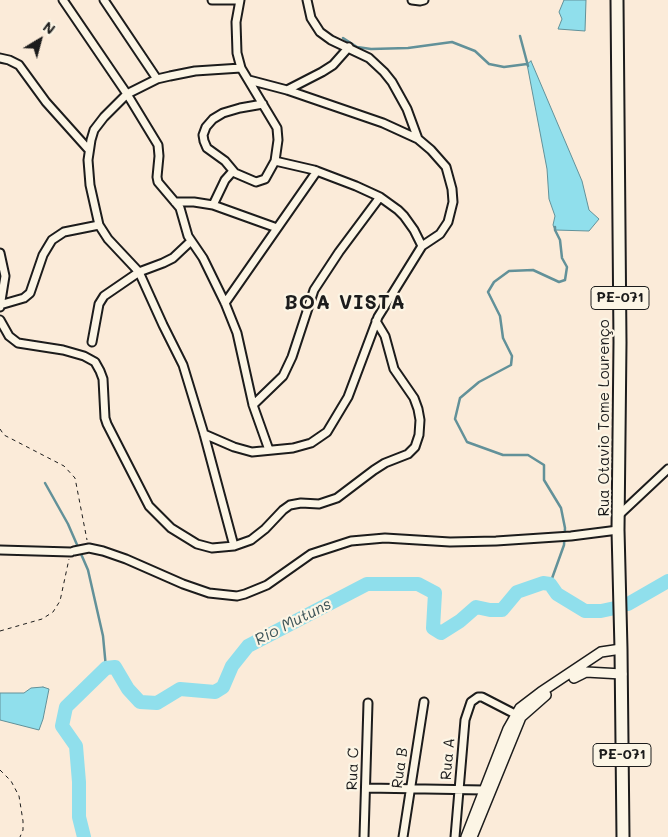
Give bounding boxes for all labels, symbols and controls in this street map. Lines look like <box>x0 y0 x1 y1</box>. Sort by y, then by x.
north arrow <box>15 15 65 65</box>
text: N <box>39 17 59 38</box>
road number: PE-071 <box>591 286 649 310</box>
district label: BOA VISTA <box>283 291 407 315</box>
street label: Rua Otavio Tome Lourenço <box>595 319 613 517</box>
water label: Rio Mutuns <box>251 594 335 650</box>
street label: Rua A <box>437 737 459 781</box>
road number: PE-071 <box>593 744 651 766</box>
street label: Rua B <box>388 746 412 790</box>
street label: Rua C <box>343 747 363 791</box>

